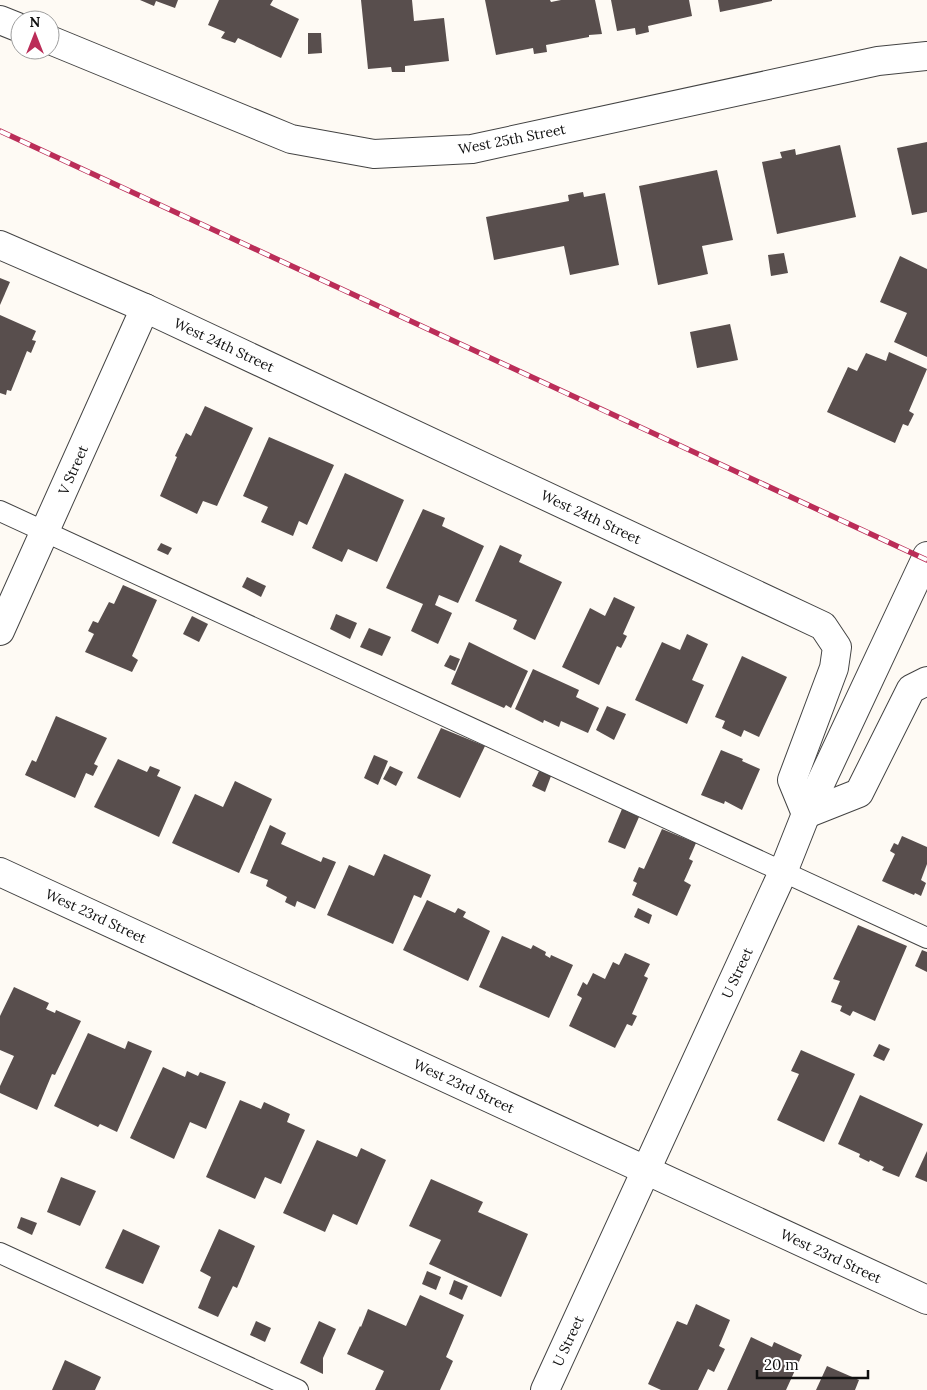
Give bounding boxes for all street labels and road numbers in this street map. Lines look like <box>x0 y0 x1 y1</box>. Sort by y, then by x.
street label: West 25th Street <box>457 120 568 158</box>
street label: West 24th Street <box>171 314 278 376</box>
street label: V Street <box>54 442 92 499</box>
street label: West 24th Street <box>538 486 645 548</box>
street label: West 23rd Street <box>43 885 150 948</box>
street label: U Street <box>717 944 757 1001</box>
street label: West 23rd Street <box>411 1055 518 1118</box>
street label: West 23rd Street <box>778 1225 885 1288</box>
street label: U Street <box>548 1312 588 1369</box>

